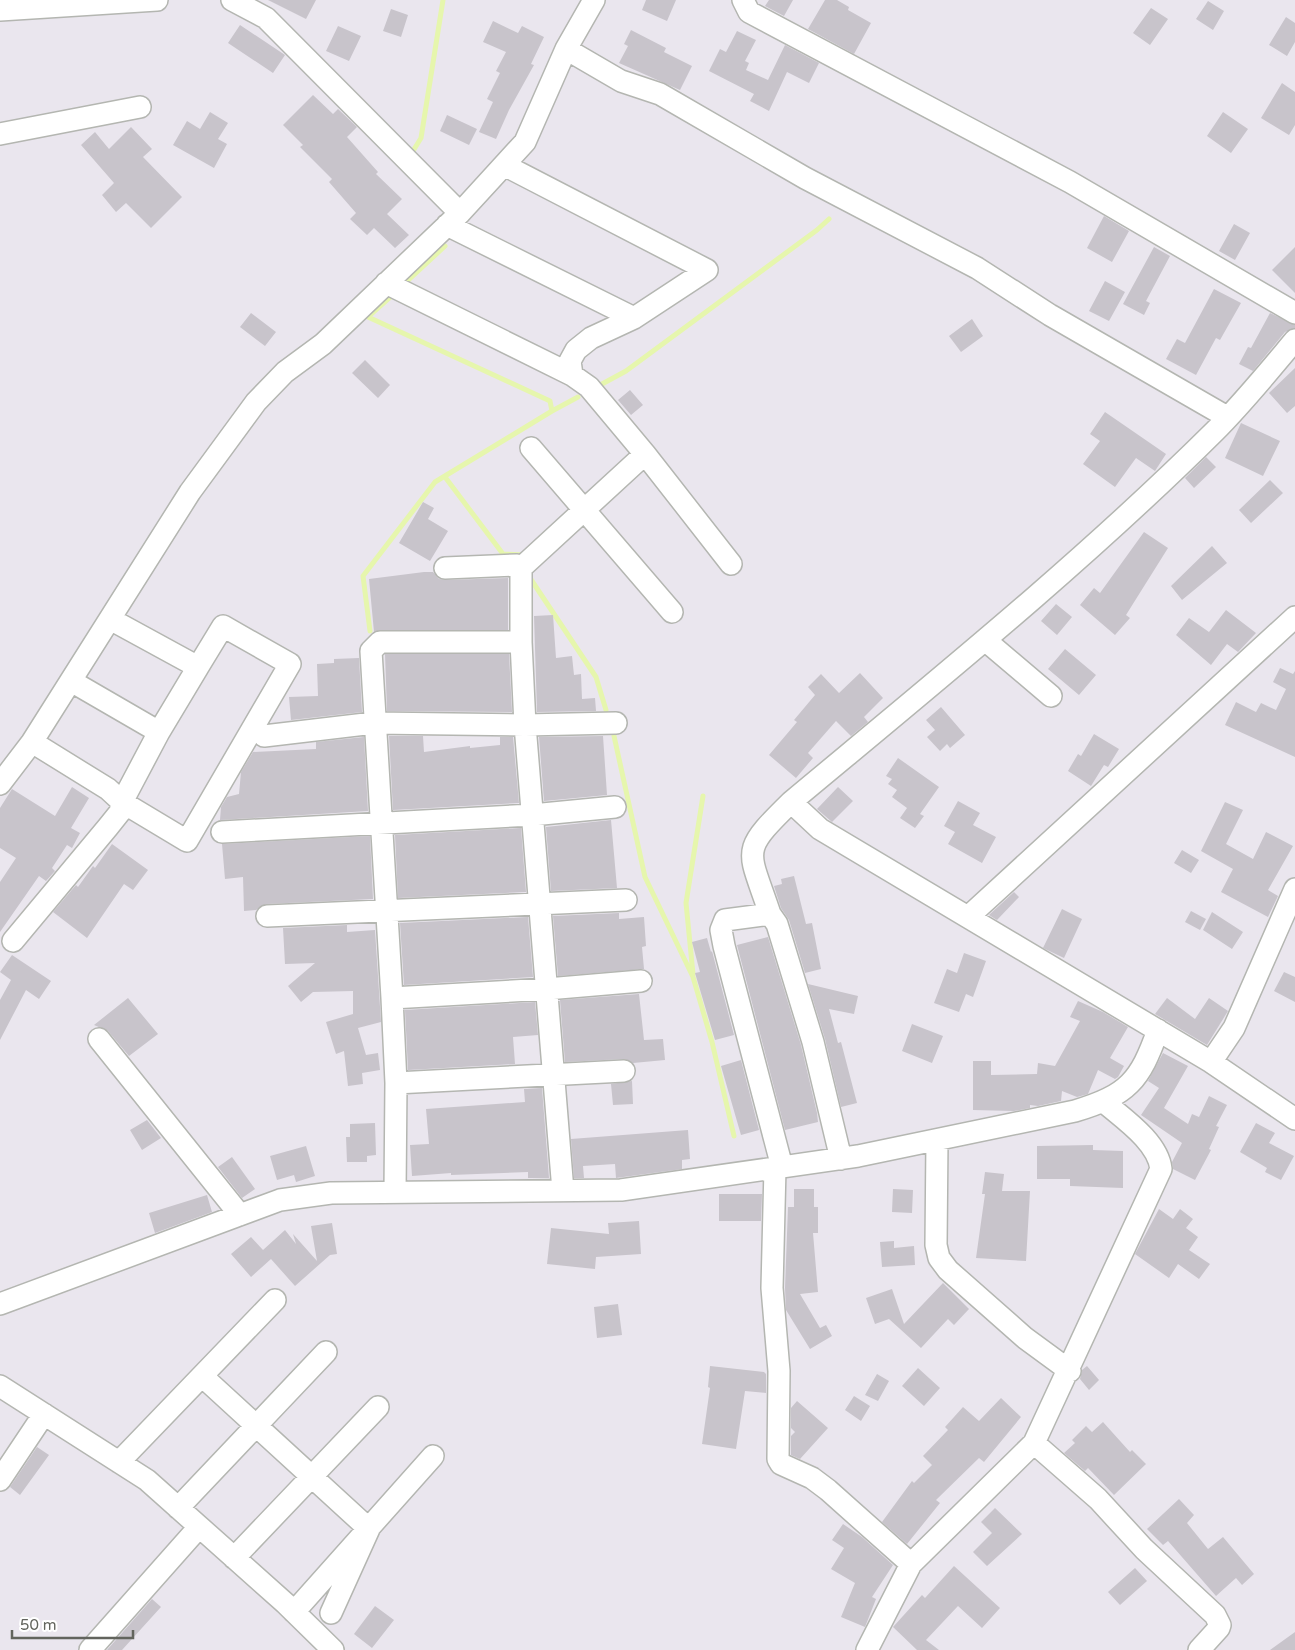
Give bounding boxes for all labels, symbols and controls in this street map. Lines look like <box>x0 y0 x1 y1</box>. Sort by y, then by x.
scale bar <box>12 1608 134 1640</box>
text: 50 m <box>20 1616 57 1634</box>

